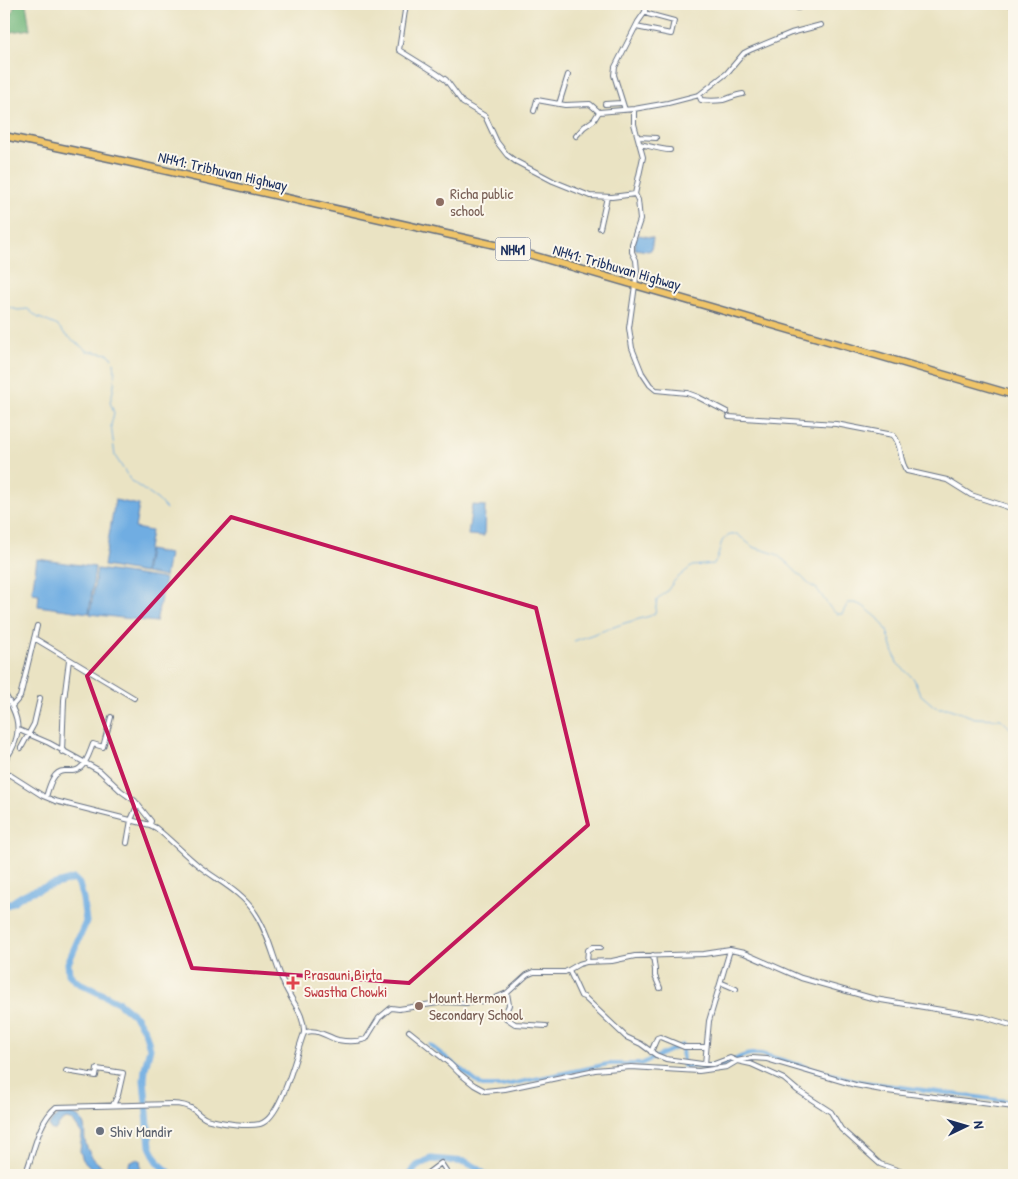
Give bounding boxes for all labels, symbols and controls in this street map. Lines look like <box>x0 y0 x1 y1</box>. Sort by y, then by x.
street label: NH41: Tribhuvan Highway <box>156 146 290 196</box>
place label: Richa public school <box>450 183 514 221</box>
marker: Richa public school <box>434 196 446 208</box>
road number: NH41 <box>496 238 530 260</box>
street label: NH41: Tribhuvan Highway <box>551 239 683 295</box>
place label: Prasauni Birta Swastha Chowki <box>304 964 387 1002</box>
marker: Prasauni Birta Swastha Chowki <box>286 976 300 990</box>
place label: Mount Hermon Secondary School <box>429 987 523 1025</box>
marker: Mount Hermon Secondary School <box>413 1000 425 1012</box>
north arrow <box>940 1102 990 1152</box>
text: N <box>970 1120 989 1130</box>
place label: Shiv Mandir <box>110 1121 173 1142</box>
marker: Shiv Mandir <box>94 1125 106 1137</box>

